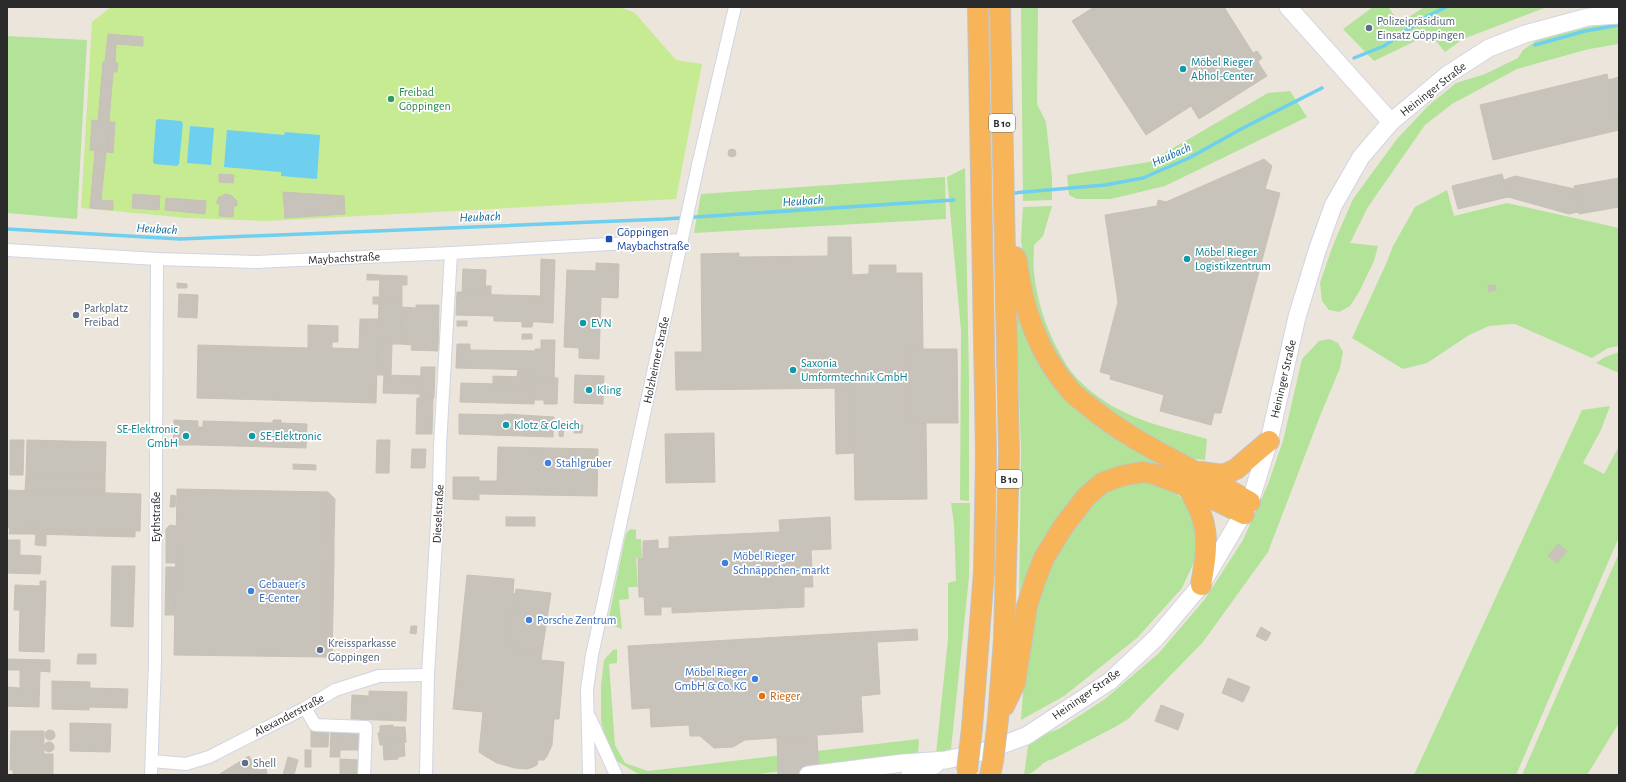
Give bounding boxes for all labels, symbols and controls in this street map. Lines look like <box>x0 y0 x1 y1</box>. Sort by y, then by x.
place label: Polizeipräsidium Einsatz Göppingen <box>1377 15 1464 41</box>
marker: Polizeipräsidium Einsatz Göppingen <box>1364 23 1374 33</box>
place label: Möbel Rieger Abhol-Center <box>1191 56 1254 82</box>
street label: Heininger Straße <box>1398 60 1468 118</box>
marker: Möbel Rieger Abhol-Center <box>1178 64 1188 74</box>
place label: Freibad Göppingen <box>399 86 451 112</box>
marker: Freibad Göppingen <box>386 94 396 104</box>
road number: B 10 <box>989 114 1015 132</box>
water label: Heubach <box>1150 141 1193 170</box>
water label: Heubach <box>782 194 824 209</box>
water label: Heubach <box>459 210 501 225</box>
water label: Heubach <box>136 222 178 237</box>
place label: Göppingen Maybachstraße <box>617 226 689 253</box>
marker: Göppingen Maybachstraße <box>604 234 614 244</box>
place label: Möbel Rieger Logistikzentrum <box>1195 246 1271 272</box>
street label: Maybachstraße <box>308 250 380 267</box>
marker: Möbel Rieger Logistikzentrum <box>1182 254 1192 264</box>
place label: Parkplatz Freibad <box>84 302 128 328</box>
marker: Parkplatz Freibad <box>71 310 81 320</box>
street label: Holzheimer Straße <box>641 316 671 404</box>
place label: EVN <box>591 317 612 329</box>
marker: EVN <box>578 318 588 328</box>
street label: Heininger Straße <box>1268 339 1298 419</box>
place label: Saxonia Umformtechnik GmbH <box>801 357 908 383</box>
marker: Saxonia Umformtechnik GmbH <box>788 365 798 375</box>
place label: Kling <box>597 384 622 396</box>
marker: Kling <box>584 385 594 395</box>
place label: Klotz & Gleich <box>514 419 580 431</box>
marker: Klotz & Gleich <box>501 420 511 430</box>
place label: SE-Elektronic GmbH <box>117 423 178 449</box>
place label: SE-Elektronic <box>260 430 322 442</box>
marker: SE-Elektronic GmbH <box>181 431 191 441</box>
marker: SE-Elektronic <box>247 431 257 441</box>
place label: Stahlgruber <box>556 457 612 469</box>
marker: Stahlgruber <box>543 458 553 468</box>
road number: B 10 <box>996 470 1022 488</box>
street label: Dieselstraße <box>430 484 446 544</box>
street label: Eythstraße <box>150 492 163 542</box>
place label: Möbel Rieger Schnäppchen- markt <box>733 550 830 576</box>
marker: Möbel Rieger Schnäppchen- markt <box>720 558 730 568</box>
place label: Gebauer's E-Center <box>259 578 305 604</box>
marker: Gebauer's E-Center <box>246 586 256 596</box>
place label: Porsche Zentrum <box>537 614 616 626</box>
marker: Porsche Zentrum <box>524 615 534 625</box>
place label: Kreissparkasse Göppingen <box>328 637 396 663</box>
marker: Kreissparkasse Göppingen <box>315 645 325 655</box>
place label: Möbel Rieger GmbH & Co. KG <box>674 666 747 692</box>
street label: Heininger Straße <box>1050 666 1122 722</box>
marker: Möbel Rieger GmbH & Co. KG <box>750 674 760 684</box>
place label: Rieger <box>770 690 800 702</box>
marker: Rieger <box>757 691 767 701</box>
street label: Alexanderstraße <box>252 692 326 738</box>
place label: Shell <box>253 757 276 769</box>
marker: Shell <box>240 758 250 768</box>

